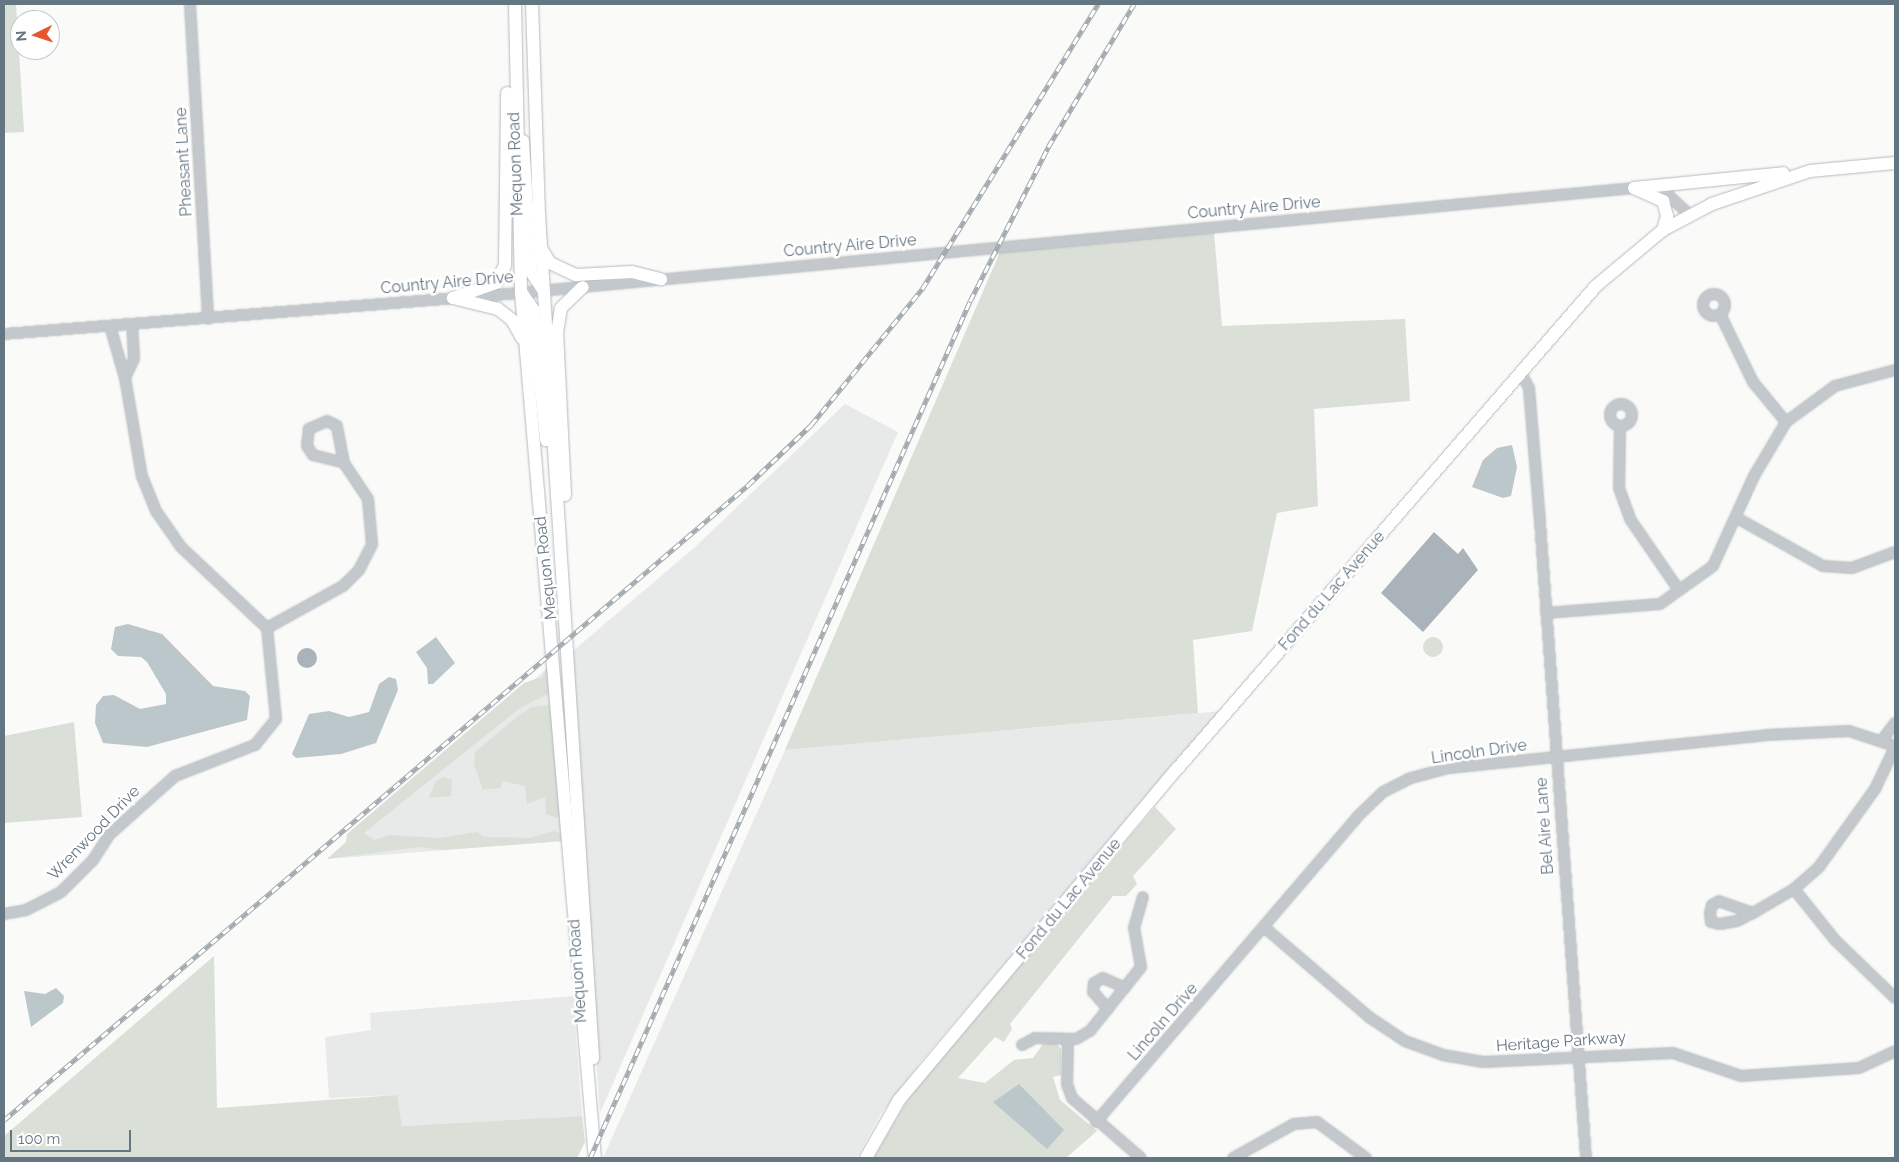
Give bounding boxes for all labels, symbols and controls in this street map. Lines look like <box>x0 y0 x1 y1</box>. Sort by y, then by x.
north arrow <box>10 10 60 60</box>
text: N <box>13 30 29 42</box>
street label: Pheasant Lane <box>172 107 196 217</box>
street label: Mequon Road <box>505 112 527 216</box>
street label: Country Aire Drive <box>1186 193 1322 223</box>
street label: Country Aire Drive <box>782 231 918 261</box>
street label: Country Aire Drive <box>379 268 515 298</box>
street label: Mequon Road <box>531 515 561 621</box>
street label: Fond du Lac Avenue <box>1275 527 1389 655</box>
street label: Lincoln Drive <box>1430 736 1528 768</box>
street label: Bel Aire Lane <box>1532 776 1558 876</box>
street label: Wrenwood Drive <box>44 782 144 884</box>
street label: Fond du Lac Avenue <box>1013 834 1125 964</box>
street label: Mequon Road <box>565 918 591 1024</box>
street label: Lincoln Drive <box>1124 979 1202 1065</box>
street label: Heritage Parkway <box>1495 1028 1627 1056</box>
scale bar <box>12 1120 134 1152</box>
text: 100 m <box>18 1130 60 1148</box>

